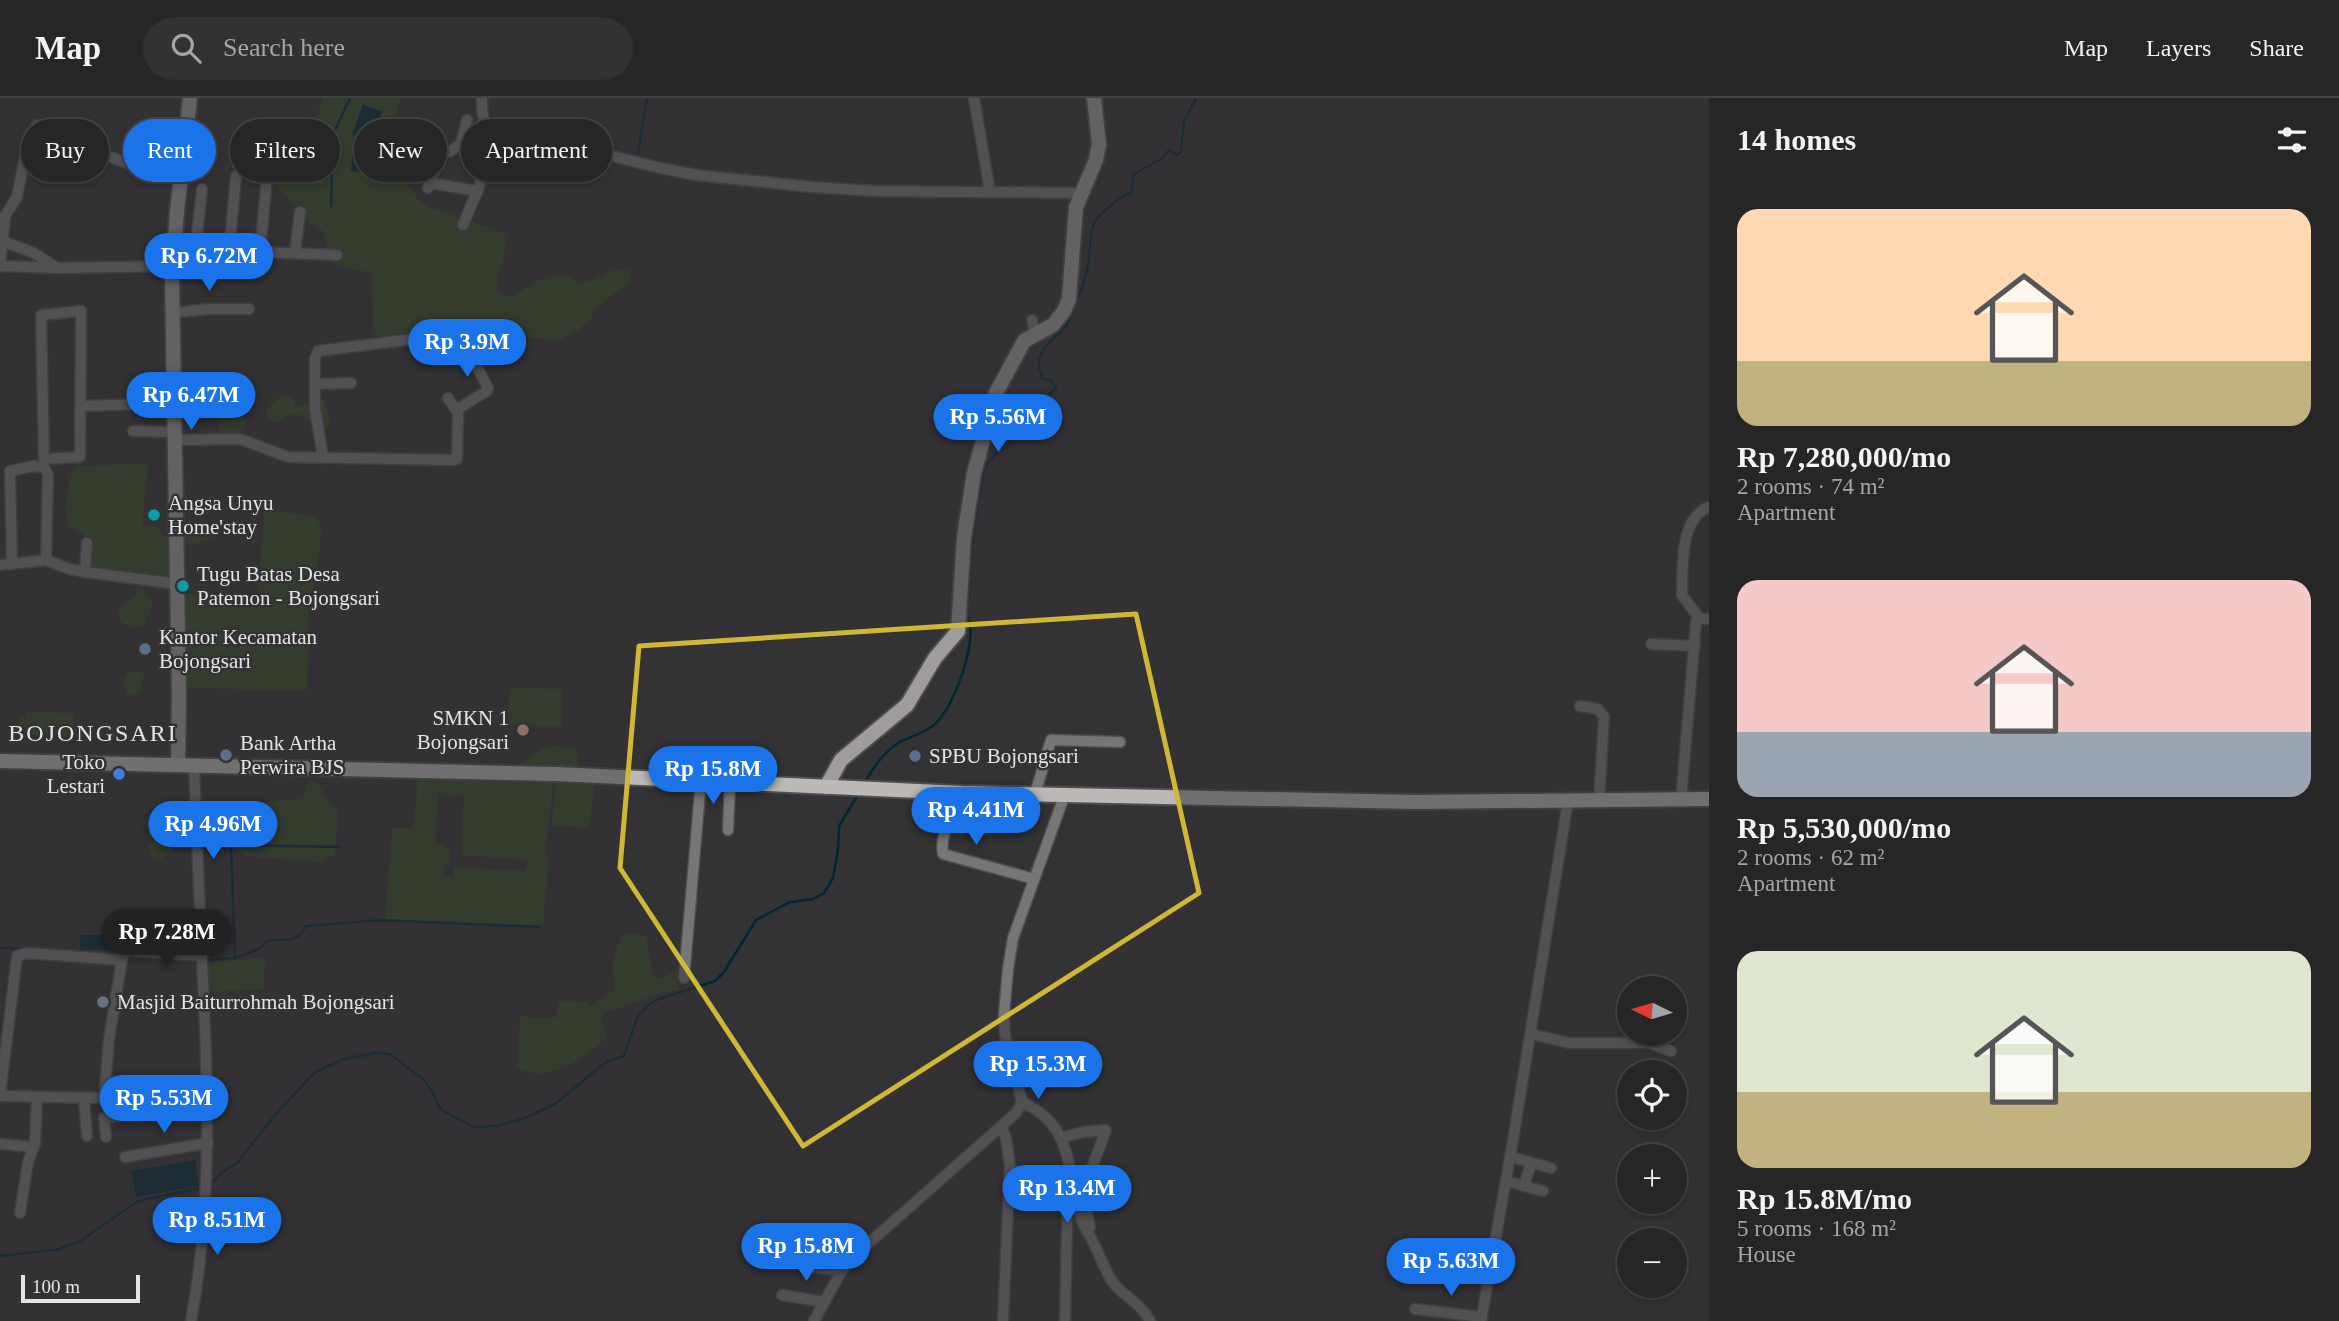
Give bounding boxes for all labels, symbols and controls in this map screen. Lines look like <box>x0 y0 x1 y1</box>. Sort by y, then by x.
search box <box>143 17 633 80</box>
icon: search <box>167 29 205 67</box>
text: Map <box>35 30 101 66</box>
text: Search here <box>223 33 345 62</box>
text: Map <box>2064 35 2108 61</box>
text: Layers <box>2146 35 2211 61</box>
text: Share <box>2249 35 2304 61</box>
chip: Buy <box>21 119 109 182</box>
chip: Rent <box>123 119 216 182</box>
chip: Filters <box>230 119 340 182</box>
chip: New <box>354 119 447 182</box>
chip: Apartment <box>461 119 612 182</box>
icon: filters <box>2273 121 2311 159</box>
text: 14 homes <box>1737 123 1856 156</box>
pin: Rp 6.72M <box>137 234 281 293</box>
text: Rp 6.72M <box>160 243 258 268</box>
icon: home <box>1961 255 2087 381</box>
pin: Rp 3.9M <box>402 320 532 379</box>
text: Rp 3.9M <box>424 329 510 354</box>
pin: Rp 6.47M <box>119 372 263 432</box>
text: Rp 6.47M <box>142 382 240 407</box>
pin: Rp 5.56M <box>926 394 1070 454</box>
text: Rp 5.56M <box>949 404 1047 429</box>
text: Rp 7,280,000/mo <box>1737 440 1951 473</box>
text: 2 rooms · 74 m² <box>1737 474 1884 499</box>
place label: Angsa Unyu Home'stay <box>168 491 274 539</box>
text: Apartment <box>1737 500 1835 525</box>
marker: Angsa Unyu Home'stay <box>146 507 162 523</box>
place label: Tugu Batas Desa Patemon - Bojongsari <box>197 562 380 610</box>
marker: Tugu Batas Desa Patemon - Bojongsari <box>175 578 191 594</box>
place label: Kantor Kecamatan Bojongsari <box>159 625 318 673</box>
icon: home <box>1961 626 2087 752</box>
marker: Kantor Kecamatan Bojongsari <box>137 641 153 657</box>
place label: SMKN 1 Bojongsari <box>417 706 509 754</box>
district label: BOJONGSARI <box>8 720 178 746</box>
marker: SMKN 1 Bojongsari <box>515 722 531 738</box>
place label: Bank Artha Perwira BJS <box>240 731 344 779</box>
place label: SPBU Bojongsari <box>929 744 1079 768</box>
pin: Rp 15.8M <box>641 746 785 806</box>
marker: Bank Artha Perwira BJS <box>218 747 234 763</box>
marker: SPBU Bojongsari <box>907 748 923 764</box>
place label: Toko Lestari <box>47 750 105 798</box>
text: Rp 15.8M <box>664 756 762 781</box>
marker: Toko Lestari <box>111 766 127 782</box>
pin: Rp 4.41M <box>904 788 1048 847</box>
text: Rp 4.41M <box>927 797 1025 822</box>
pin: Rp 4.96M <box>141 802 285 861</box>
text: Rp 4.96M <box>164 811 262 836</box>
text: Rp 5,530,000/mo <box>1737 811 1951 844</box>
text: 2 rooms · 62 m² <box>1737 845 1884 870</box>
text: Apartment <box>1737 871 1835 896</box>
pin: Rp 7.28M <box>95 910 239 969</box>
text: Rp 7.28M <box>118 919 216 944</box>
north arrow <box>1617 976 1687 1046</box>
map controls <box>1617 976 1687 1298</box>
place label: Masjid Baiturrohmah Bojongsari <box>117 990 395 1014</box>
marker: Masjid Baiturrohmah Bojongsari <box>95 994 111 1010</box>
icon: home <box>1961 997 2087 1123</box>
pin: Rp 15.3M <box>966 1042 1110 1101</box>
text: Rp 15.3M <box>989 1051 1087 1076</box>
button: locate <box>1617 1060 1687 1130</box>
pin: Rp 5.53M <box>92 1076 236 1135</box>
text: Rp 5.53M <box>115 1085 213 1110</box>
button: + <box>1617 1144 1687 1214</box>
pin: Rp 13.4M <box>995 1166 1139 1225</box>
text: Rp 13.4M <box>1018 1175 1116 1200</box>
text: Rp 15.8M/mo <box>1737 1182 1912 1215</box>
pin: Rp 8.51M <box>145 1198 289 1257</box>
text: Rp 8.51M <box>168 1207 266 1232</box>
text: 5 rooms · 168 m² <box>1737 1216 1896 1241</box>
pin: Rp 15.8M <box>734 1224 878 1283</box>
button: − <box>1617 1228 1687 1298</box>
text: Rp 15.8M <box>757 1233 855 1258</box>
pin: Rp 5.63M <box>1379 1238 1523 1298</box>
text: House <box>1737 1242 1796 1267</box>
text: Rp 5.63M <box>1402 1248 1500 1273</box>
scale bar <box>21 1272 140 1304</box>
text: 100 m <box>32 1276 80 1297</box>

